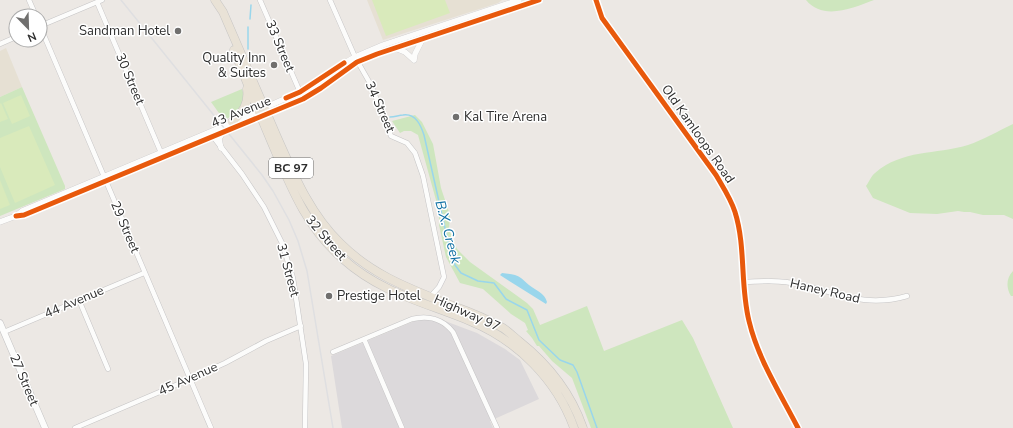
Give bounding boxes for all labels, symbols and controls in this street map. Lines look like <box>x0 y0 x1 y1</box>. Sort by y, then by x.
north arrow <box>8 8 48 48</box>
street label: 33 Street <box>261 17 299 75</box>
place label: Sandman Hotel <box>79 22 170 40</box>
marker: Sandman Hotel <box>173 26 183 36</box>
text: N <box>25 28 38 45</box>
place label: Quality Inn & Suites <box>202 49 266 82</box>
street label: 30 Street <box>111 50 149 108</box>
marker: Quality Inn & Suites <box>269 60 279 70</box>
street label: 34 Street <box>361 78 399 136</box>
street label: Old Kamloops Road <box>657 81 739 187</box>
street label: 43 Avenue <box>208 92 274 132</box>
place label: Kal Tire Arena <box>464 108 547 126</box>
marker: Kal Tire Arena <box>451 112 461 122</box>
road number: BC 97 <box>269 158 313 178</box>
street label: 29 Street <box>106 198 144 256</box>
water label: B.X. Creek <box>430 198 466 267</box>
street label: 32 Street <box>301 212 351 265</box>
street label: 31 Street <box>272 241 304 299</box>
street label: Haney Road <box>788 274 862 308</box>
street label: 44 Avenue <box>41 281 107 323</box>
place label: Prestige Hotel <box>337 287 421 305</box>
street label: Highway 97 <box>431 290 503 336</box>
marker: Prestige Hotel <box>324 291 334 301</box>
street label: 27 Street <box>5 351 43 409</box>
street label: 45 Avenue <box>155 358 221 400</box>

